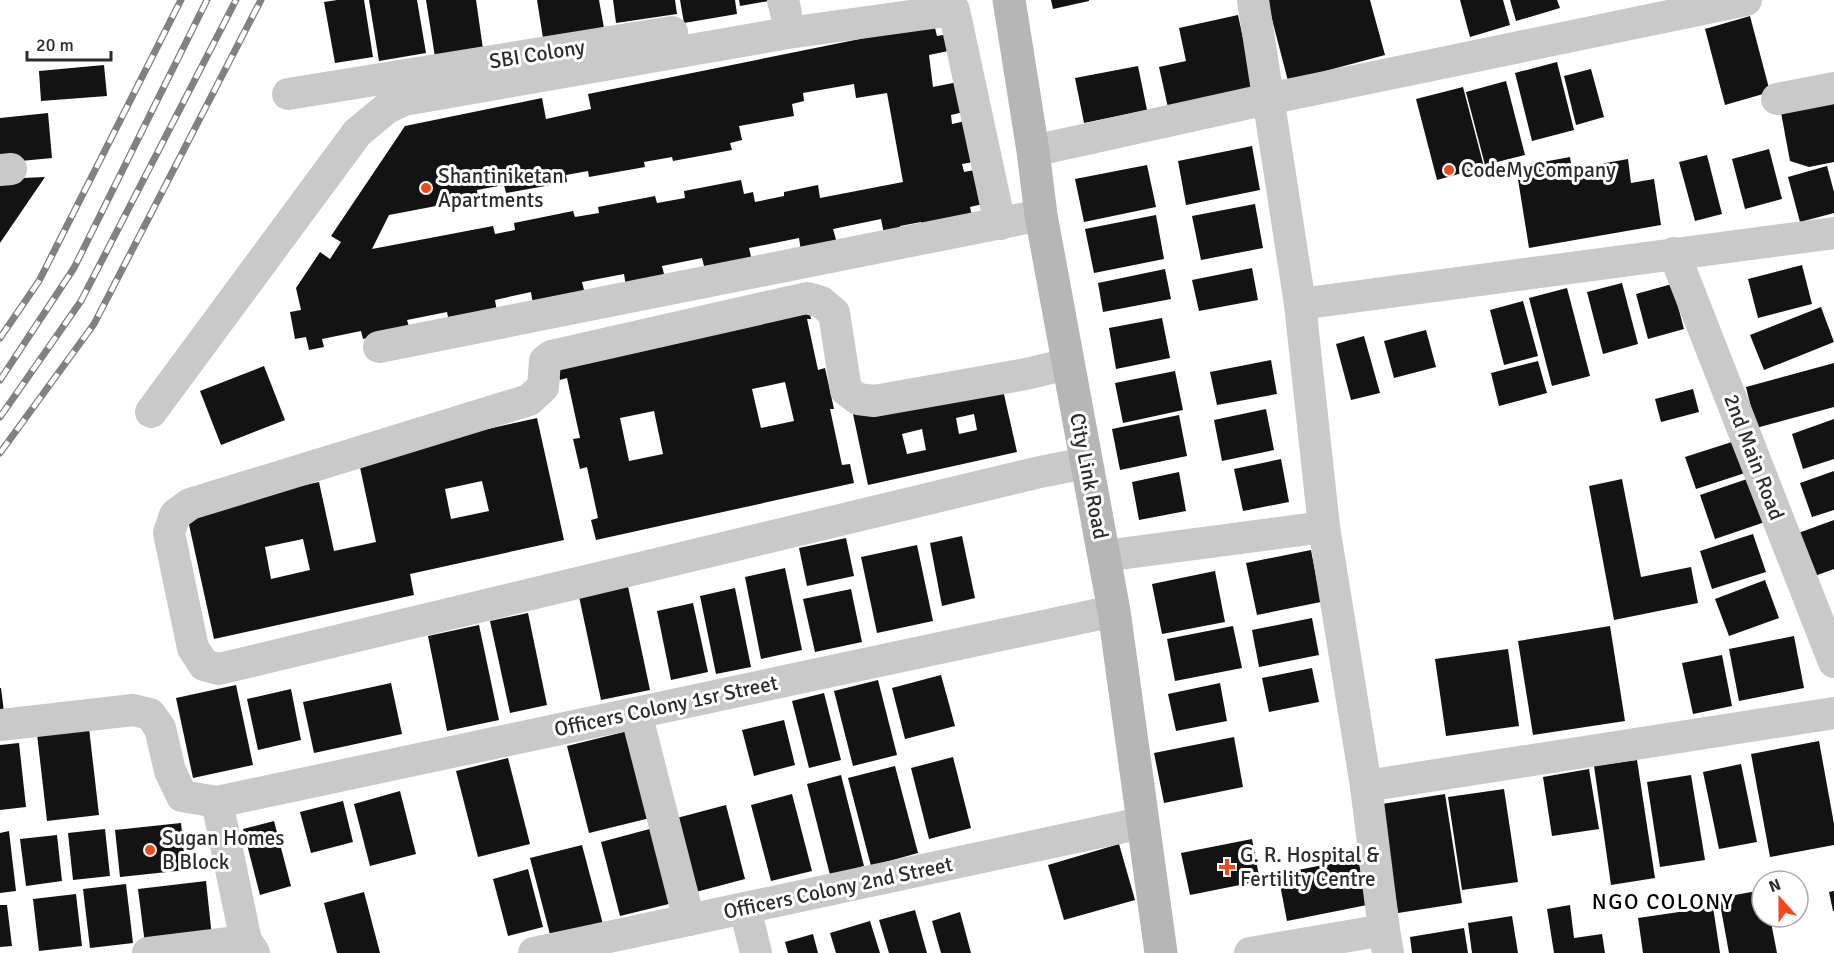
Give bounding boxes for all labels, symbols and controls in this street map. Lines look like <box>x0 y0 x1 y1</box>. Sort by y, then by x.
scale bar <box>27 24 111 62</box>
text: 20 m <box>36 34 74 56</box>
street label: SBI Colony <box>487 34 587 74</box>
place label: CodeMyCompany <box>1461 157 1616 183</box>
place label: Shantiniketan Apartments <box>438 163 564 213</box>
marker: CodeMyCompany <box>1442 163 1456 177</box>
marker: Shantiniketan Apartments <box>419 181 433 195</box>
street label: 2nd Main Road <box>1718 390 1790 524</box>
street label: City Link Road <box>1064 411 1114 541</box>
street label: Officers Colony 1sr Street <box>552 670 780 742</box>
place label: Sugan Homes B Block <box>162 825 284 875</box>
place label: G. R. Hospital & Fertility Centre <box>1240 842 1379 892</box>
marker: Sugan Homes B Block <box>143 843 157 857</box>
street label: Officers Colony 2nd Street <box>721 851 955 925</box>
marker: G. R. Hospital & Fertility Centre <box>1218 858 1236 876</box>
north arrow <box>1750 869 1810 929</box>
text: N <box>1766 875 1784 897</box>
district label: NGO COLONY <box>1592 888 1734 915</box>

